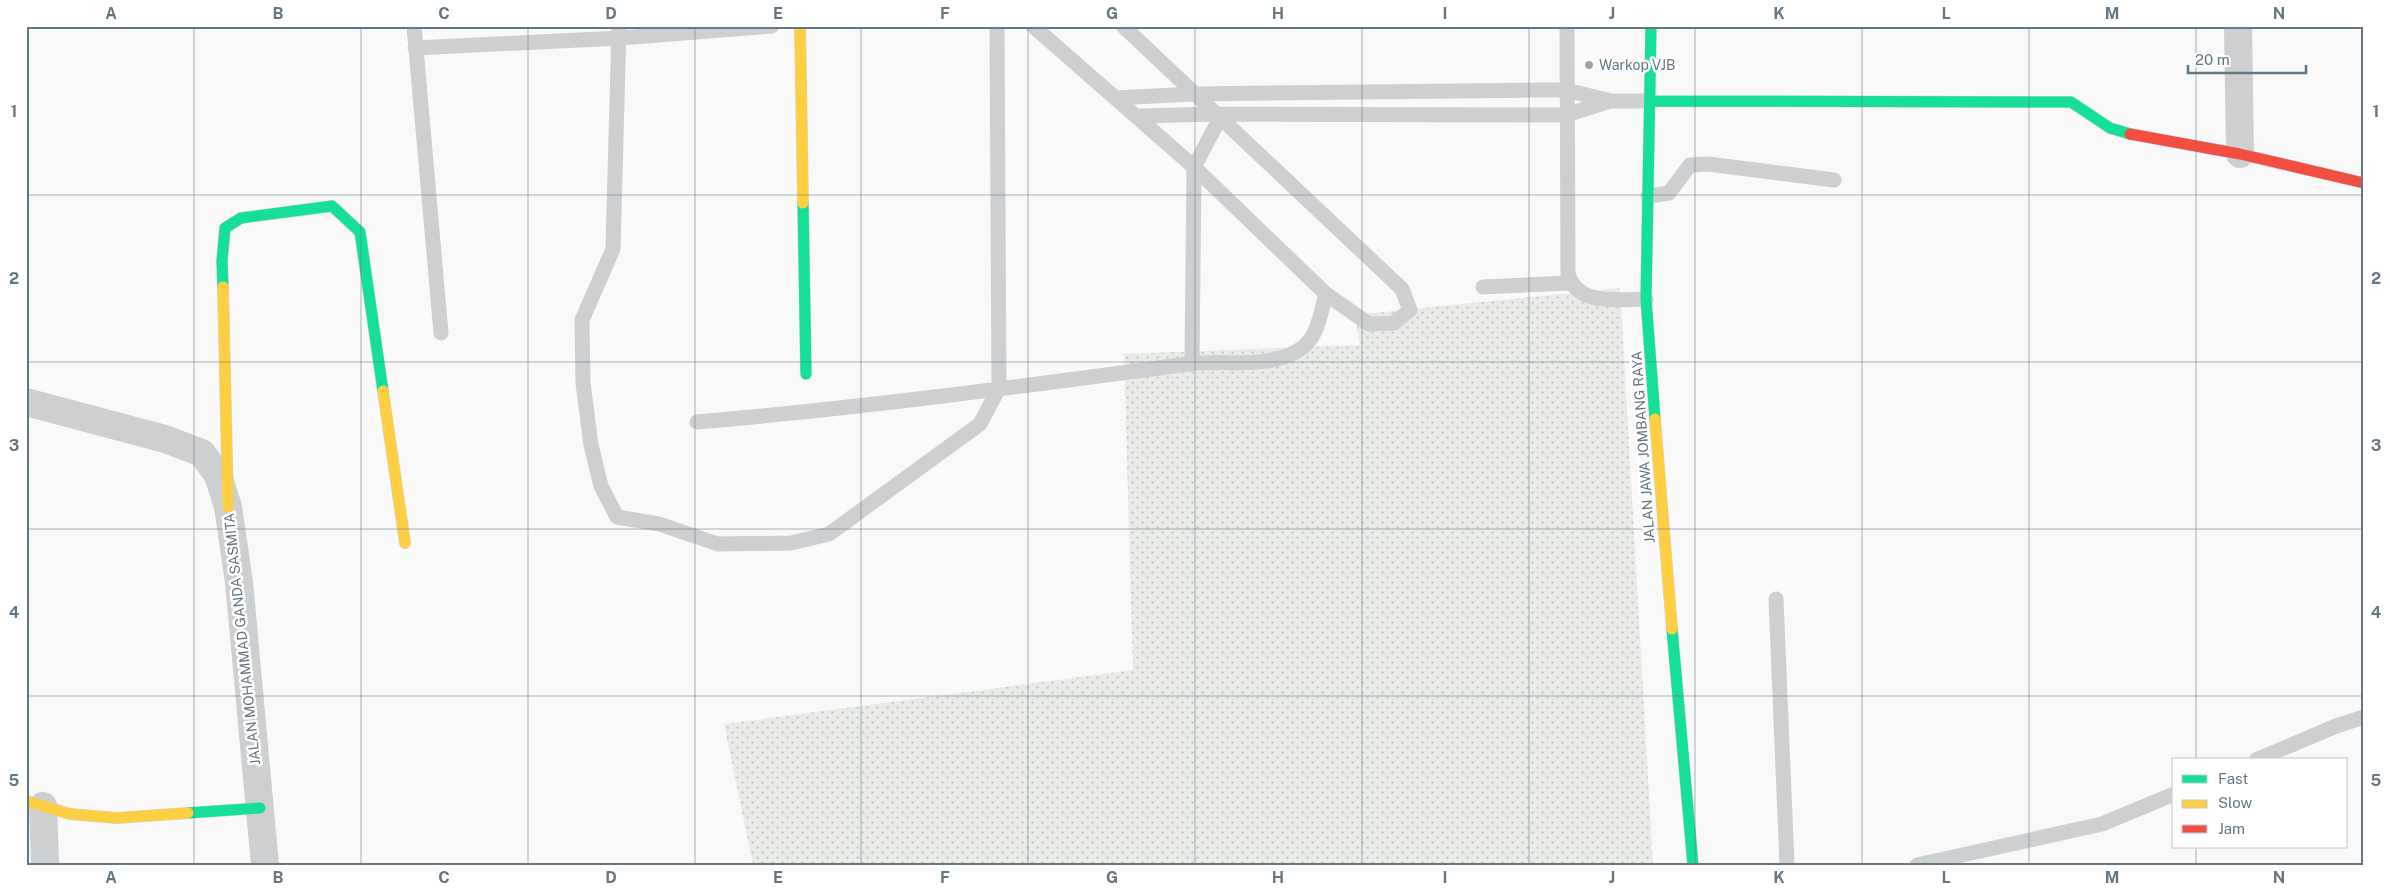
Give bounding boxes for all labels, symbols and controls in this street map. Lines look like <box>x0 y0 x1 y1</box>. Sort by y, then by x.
text: A <box>105 4 117 23</box>
text: B <box>273 4 284 23</box>
text: C <box>438 4 450 23</box>
text: D <box>605 4 617 23</box>
text: E <box>773 4 783 23</box>
text: F <box>940 4 950 23</box>
text: G <box>1106 4 1118 23</box>
text: H <box>1272 4 1284 23</box>
text: I <box>1443 4 1447 23</box>
text: J <box>1609 4 1615 23</box>
text: K <box>1773 4 1785 23</box>
text: L <box>1941 4 1951 23</box>
text: M <box>2105 4 2119 23</box>
text: N <box>2273 4 2285 23</box>
scale bar <box>2188 42 2305 74</box>
text: 20 m <box>2195 51 2230 68</box>
place label: Warkop VJB <box>1599 57 1675 73</box>
marker: Warkop VJB <box>1583 59 1595 71</box>
text: 1 <box>11 102 17 121</box>
text: 1 <box>2373 102 2379 121</box>
text: 2 <box>9 269 19 288</box>
text: 2 <box>2371 269 2381 288</box>
street label: JALAN JAWA JOMBANG RAYA <box>1628 350 1658 544</box>
text: 3 <box>9 436 19 455</box>
text: 3 <box>2371 436 2381 455</box>
street label: JALAN MOHAMMAD GANDA SASMITA <box>221 512 263 766</box>
text: 4 <box>9 603 20 622</box>
text: 4 <box>2371 603 2382 622</box>
legend <box>2172 758 2348 848</box>
text: Fast <box>2218 770 2248 787</box>
text: 5 <box>9 771 20 790</box>
text: 5 <box>2371 771 2382 790</box>
text: Slow <box>2218 794 2253 811</box>
text: Jam <box>2218 820 2245 837</box>
text: A <box>105 868 117 887</box>
text: B <box>273 868 284 887</box>
text: C <box>438 868 450 887</box>
text: D <box>605 868 617 887</box>
text: E <box>773 868 783 887</box>
text: F <box>940 868 950 887</box>
text: G <box>1106 868 1118 887</box>
text: H <box>1272 868 1284 887</box>
text: I <box>1443 868 1447 887</box>
text: J <box>1609 868 1615 887</box>
text: K <box>1773 868 1785 887</box>
text: L <box>1941 868 1951 887</box>
text: M <box>2105 868 2119 887</box>
text: N <box>2273 868 2285 887</box>

